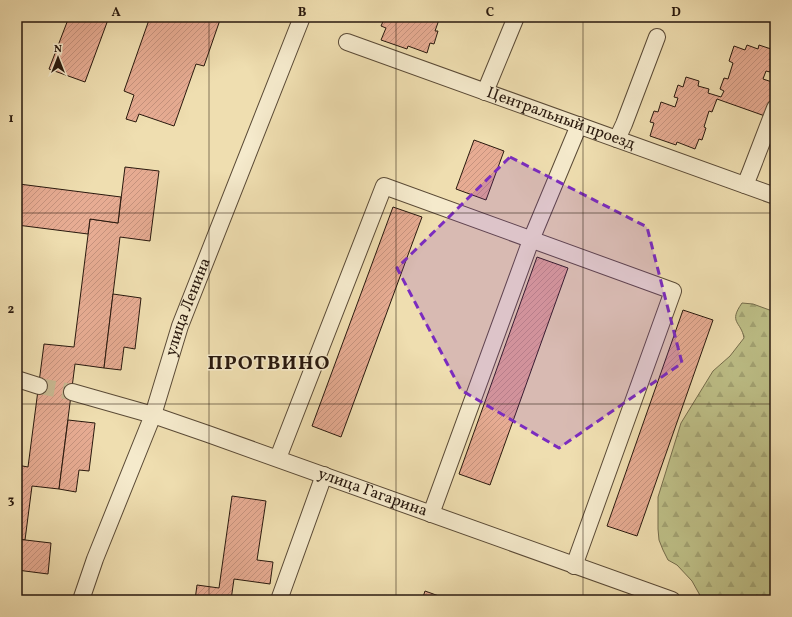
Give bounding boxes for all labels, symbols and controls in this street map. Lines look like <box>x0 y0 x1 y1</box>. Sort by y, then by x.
text: A <box>111 4 121 22</box>
text: B <box>298 4 307 22</box>
text: C <box>486 4 494 22</box>
text: D <box>671 4 681 22</box>
north arrow <box>38 38 78 78</box>
text: N <box>54 42 62 57</box>
street label: Центральный проезд <box>483 82 638 156</box>
text: 1 <box>8 110 14 128</box>
street label: улица Ленина <box>160 255 217 359</box>
text: 2 <box>8 301 15 319</box>
district label: ПРОТВИНО <box>208 350 330 378</box>
street label: улица Гагарина <box>315 463 430 523</box>
text: 3 <box>8 492 15 510</box>

